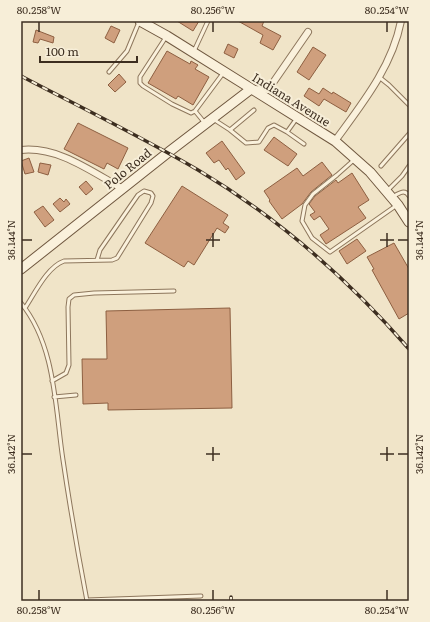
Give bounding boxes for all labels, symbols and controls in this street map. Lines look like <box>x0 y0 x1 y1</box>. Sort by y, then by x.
text: 80.258°W <box>17 2 61 17</box>
text: 80.256°W <box>191 2 235 17</box>
text: 80.254°W <box>365 2 409 17</box>
scale bar <box>40 38 137 64</box>
text: 100 m <box>46 42 79 60</box>
street label: Indiana Avenue <box>249 68 334 130</box>
street label: Polo Road <box>100 143 156 193</box>
text: 36.144°N <box>3 220 18 260</box>
text: 36.144°N <box>411 220 426 260</box>
text: 36.142°N <box>3 434 18 474</box>
text: 36.142°N <box>411 434 426 474</box>
text: 80.258°W <box>17 602 61 617</box>
text: 80.256°W <box>191 602 235 617</box>
text: 80.254°W <box>365 602 409 617</box>

